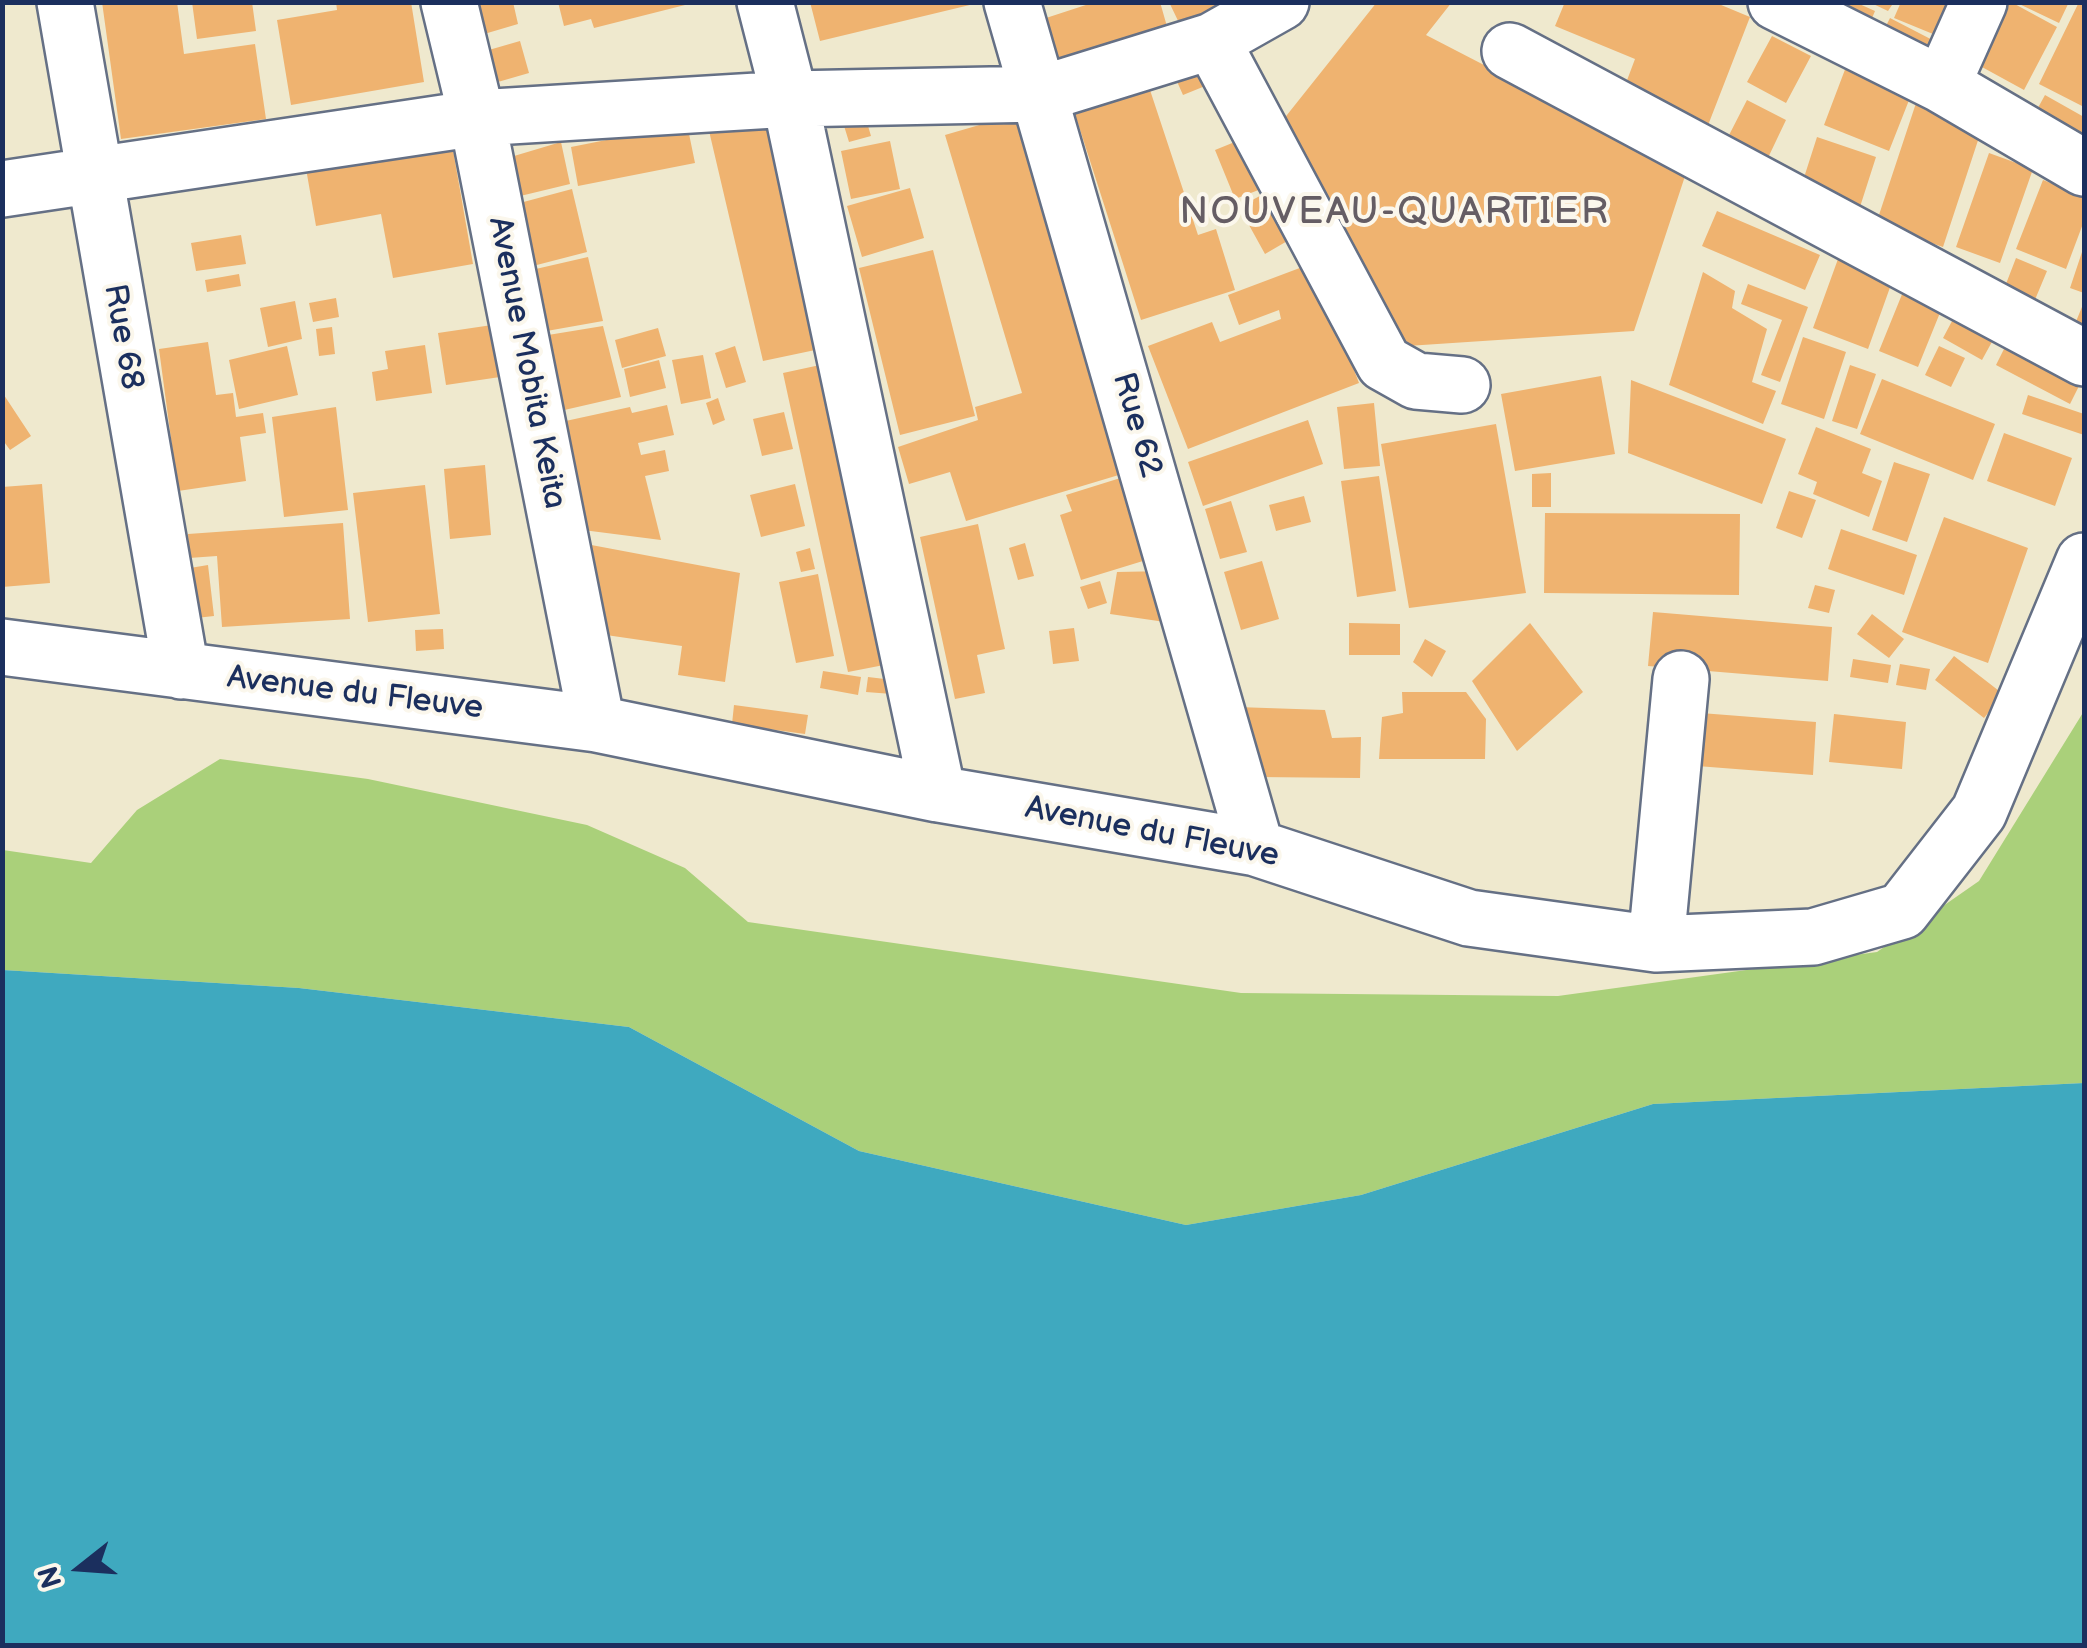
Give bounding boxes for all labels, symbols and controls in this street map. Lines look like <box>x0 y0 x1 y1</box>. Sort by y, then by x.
district label: NOUVEAU-QUARTIER <box>1179 190 1611 236</box>
street label: Avenue Mobita Keita <box>479 214 573 512</box>
street label: Rue 68 <box>94 281 150 393</box>
street label: Rue 62 <box>1103 368 1169 482</box>
street label: Avenue du Fleuve <box>225 659 485 729</box>
street label: Avenue du Fleuve <box>1022 790 1282 876</box>
north arrow <box>30 1518 130 1618</box>
text: N <box>32 1562 70 1592</box>

